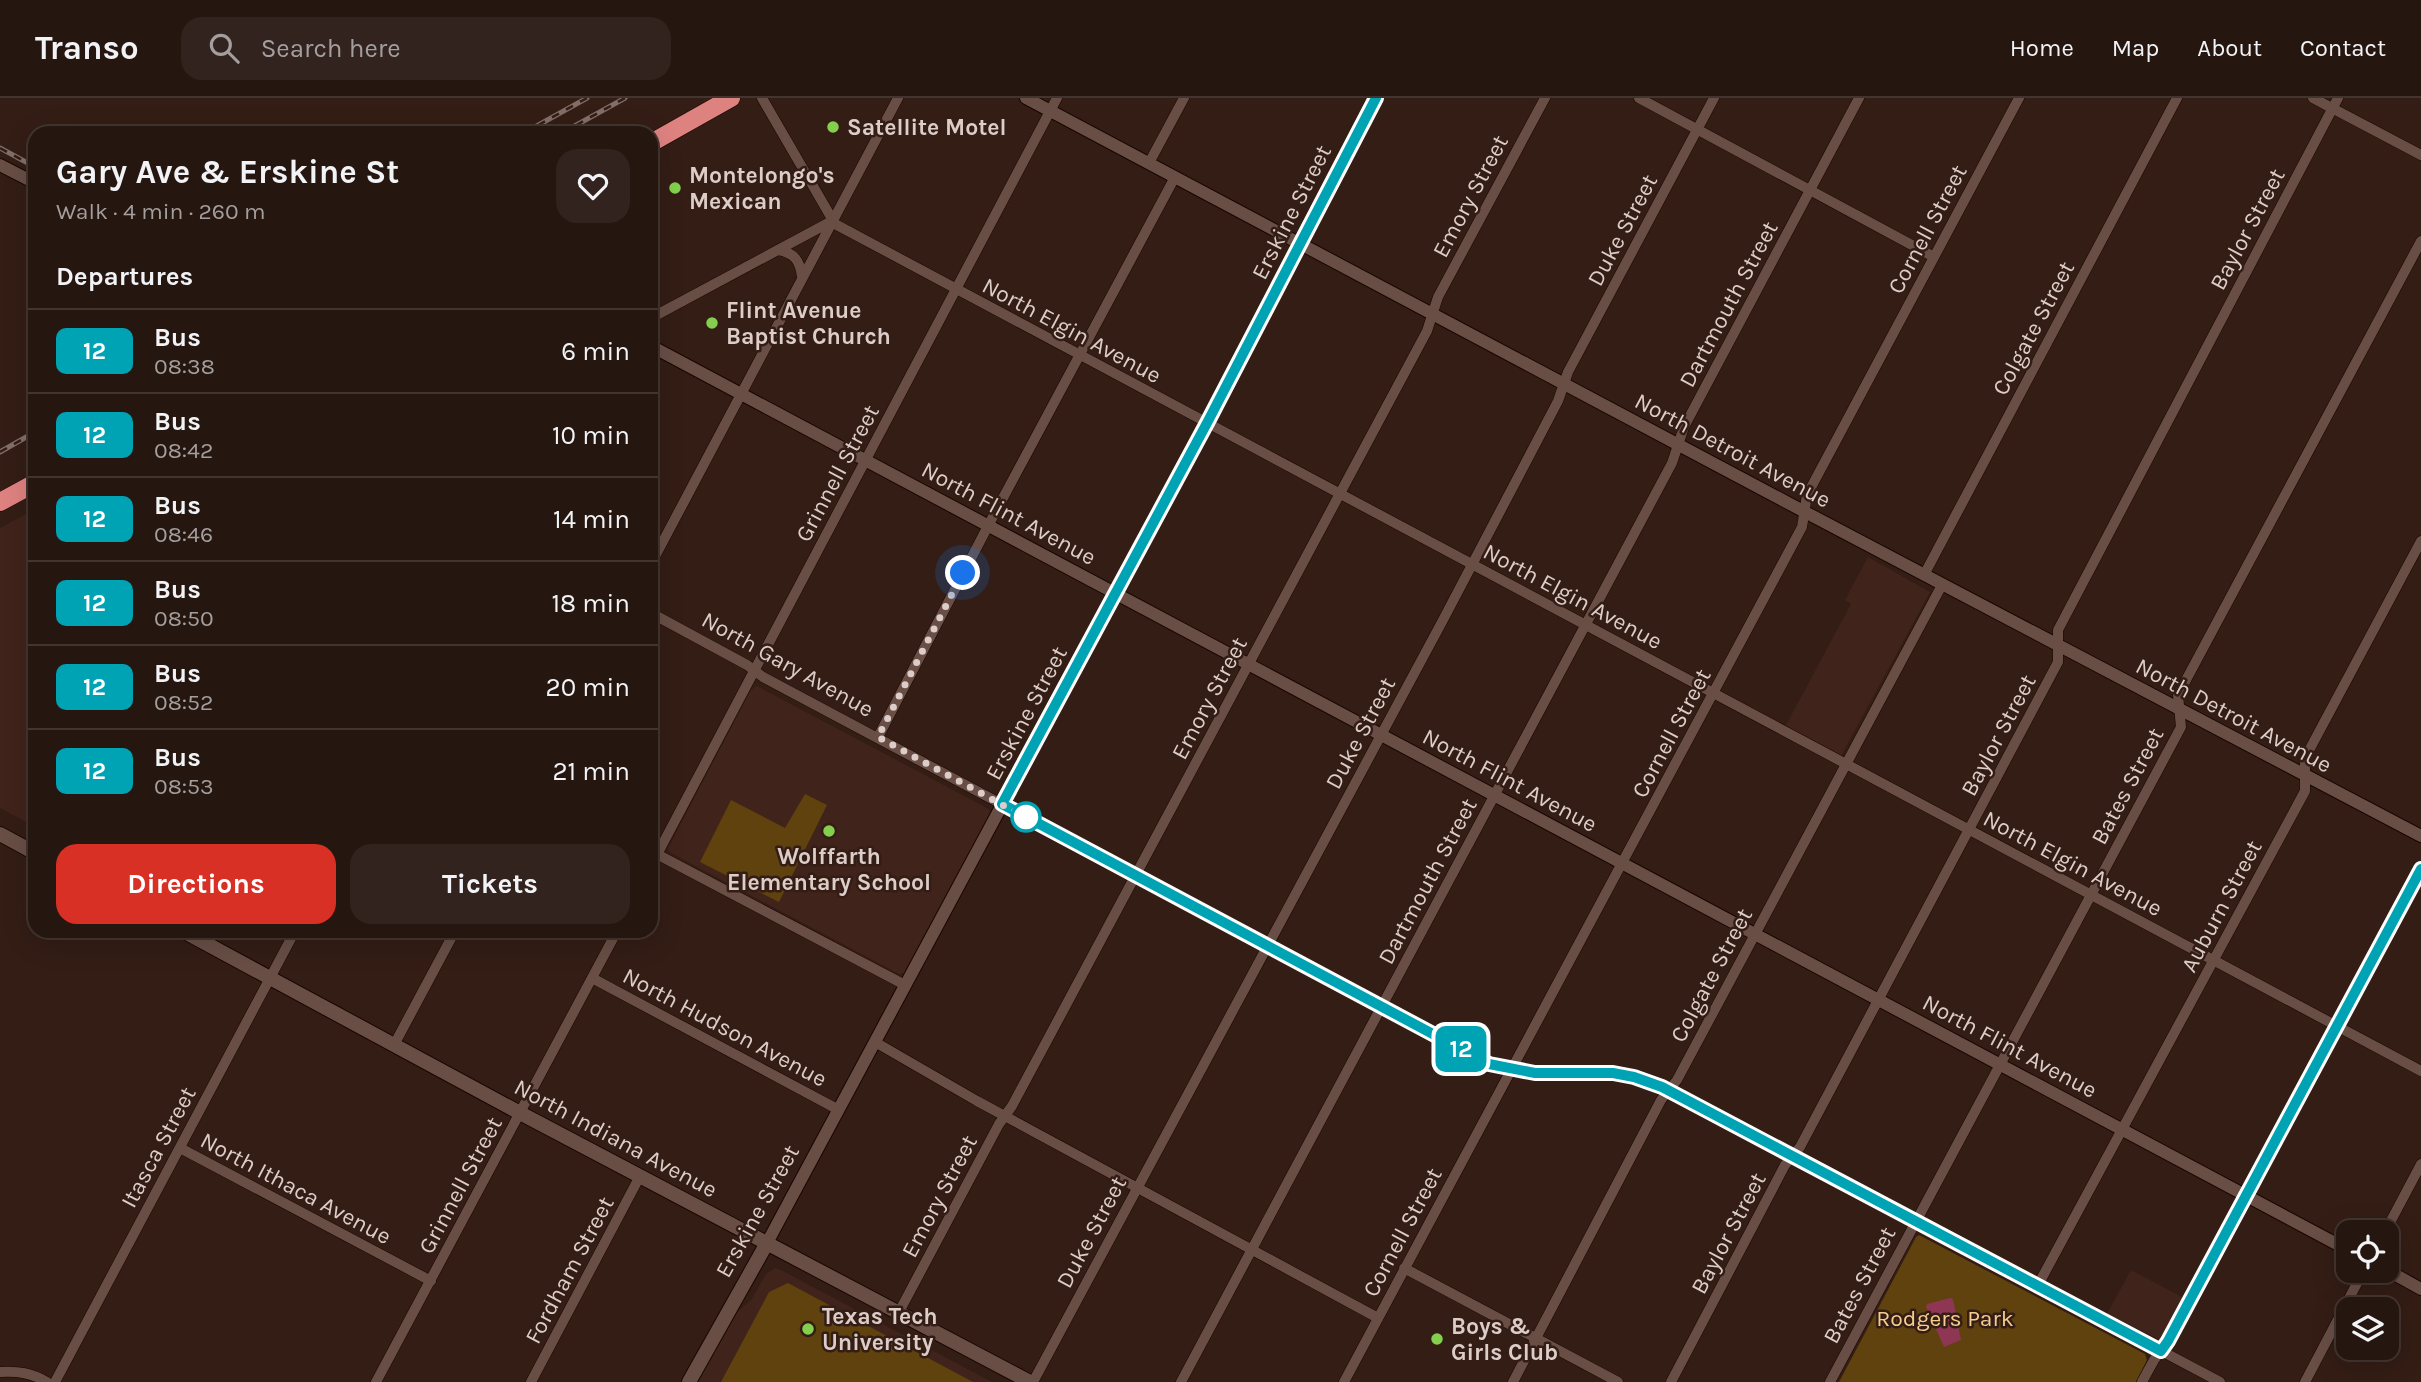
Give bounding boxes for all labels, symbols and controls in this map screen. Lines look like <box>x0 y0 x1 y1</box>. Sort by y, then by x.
search box <box>181 17 671 80</box>
text: Transo <box>35 29 139 67</box>
icon: search <box>205 29 243 67</box>
text: Search here <box>261 33 401 64</box>
text: Home <box>2010 34 2074 62</box>
text: Map <box>2112 34 2159 62</box>
text: About <box>2197 34 2262 62</box>
text: Contact <box>2300 34 2386 62</box>
place label: Satellite Motel <box>847 114 1006 141</box>
marker: Satellite Motel <box>825 119 841 135</box>
street label: Emory Street <box>1427 130 1514 262</box>
street label: Erskine Street <box>1246 140 1337 284</box>
button: heart <box>556 149 630 223</box>
text: Gary Ave & Erskine St <box>56 153 399 191</box>
street label: Cornell Street <box>1882 160 1973 298</box>
place label: Montelongo's Mexican <box>689 162 835 215</box>
street label: Baylor Street <box>2204 164 2291 295</box>
street label: Duke Street <box>1582 170 1663 291</box>
marker: Montelongo's Mexican <box>667 180 683 196</box>
text: Walk · 4 min · 260 m <box>56 198 266 225</box>
street label: Dartmouth Street <box>1673 216 1784 392</box>
street label: Colgate Street <box>1987 256 2080 400</box>
text: Departures <box>56 261 193 292</box>
street label: North Elgin Avenue <box>978 272 1166 389</box>
place label: Flint Avenue Baptist Church <box>726 297 891 350</box>
marker: Flint Avenue Baptist Church <box>704 315 720 331</box>
text: Bus <box>154 322 201 353</box>
text: 6 min <box>561 336 630 367</box>
text: 12 <box>83 337 106 365</box>
text: 08:38 <box>154 353 215 380</box>
street label: North Detroit Avenue <box>1630 387 1835 513</box>
street label: Grinnell Street <box>790 400 885 546</box>
text: Bus <box>154 406 201 437</box>
text: 10 min <box>552 420 630 451</box>
text: 12 <box>83 421 106 449</box>
text: 08:42 <box>154 437 213 464</box>
street label: North Flint Avenue <box>917 456 1101 571</box>
text: Bus <box>154 490 201 521</box>
text: 14 min <box>553 504 630 535</box>
text: 12 <box>83 505 106 533</box>
text: 08:46 <box>154 521 213 548</box>
street label: North Elgin Avenue <box>1479 538 1667 655</box>
your location <box>945 555 980 590</box>
text: Bus <box>154 574 201 605</box>
text: 18 min <box>551 588 630 619</box>
text: 12 <box>83 589 106 617</box>
text: 08:50 <box>154 605 214 632</box>
street label: North Gary Avenue <box>697 606 878 723</box>
street label: Emory Street <box>1166 632 1253 764</box>
street label: Erskine Street <box>980 642 1073 785</box>
street label: North Detroit Avenue <box>2131 652 2336 778</box>
text: Bus <box>154 658 201 689</box>
street label: Cornell Street <box>1626 664 1717 802</box>
street label: Baylor Street <box>1955 670 2042 801</box>
text: 20 min <box>546 672 630 703</box>
text: 12 <box>83 673 106 701</box>
street label: Duke Street <box>1320 673 1401 794</box>
text: 08:52 <box>154 689 213 716</box>
street label: North Flint Avenue <box>1418 723 1602 838</box>
street label: Bates Street <box>2085 723 2170 849</box>
text: Bus <box>154 742 201 773</box>
text: 21 min <box>552 756 630 787</box>
text: 12 <box>83 757 106 785</box>
text: 08:53 <box>154 773 214 800</box>
street label: Dartmouth Street <box>1372 793 1483 969</box>
unlabelled marker <box>1011 802 1041 832</box>
street label: North Elgin Avenue <box>1979 805 2167 922</box>
marker: Wolffarth Elementary School <box>821 823 837 839</box>
street label: Auburn Street <box>2175 835 2268 977</box>
place label: Wolffarth Elementary School <box>727 843 931 896</box>
button: Directions <box>56 844 336 924</box>
button: Tickets <box>350 844 630 924</box>
street label: Colgate Street <box>1665 903 1758 1047</box>
street label: North Hudson Avenue <box>618 962 831 1093</box>
street label: North Flint Avenue <box>1918 989 2102 1104</box>
line badge: 12 <box>1430 1026 1492 1072</box>
text: 12 <box>1449 1035 1473 1063</box>
street label: North Indiana Avenue <box>510 1074 722 1203</box>
street label: Itasca Street <box>115 1082 202 1212</box>
street label: Grinnell Street <box>413 1112 508 1258</box>
street label: North Ithaca Avenue <box>196 1127 396 1250</box>
street label: Emory Street <box>896 1130 983 1262</box>
street label: Erskine Street <box>710 1140 805 1282</box>
street label: Cornell Street <box>1357 1163 1448 1301</box>
street label: Baylor Street <box>1685 1168 1772 1299</box>
street label: Duke Street <box>1051 1172 1132 1293</box>
street label: Fordham Street <box>519 1192 620 1348</box>
map controls <box>2336 1220 2399 1360</box>
button: locate <box>2336 1220 2399 1283</box>
street label: Bates Street <box>1817 1222 1902 1348</box>
button: layers <box>2336 1297 2399 1360</box>
place label: Texas Tech University <box>822 1303 938 1356</box>
park label: Rodgers Park <box>1876 1305 2014 1332</box>
place label: Boys & Girls Club <box>1451 1313 1558 1366</box>
marker: Texas Tech University <box>800 1321 816 1337</box>
marker: Boys & Girls Club <box>1429 1331 1445 1347</box>

